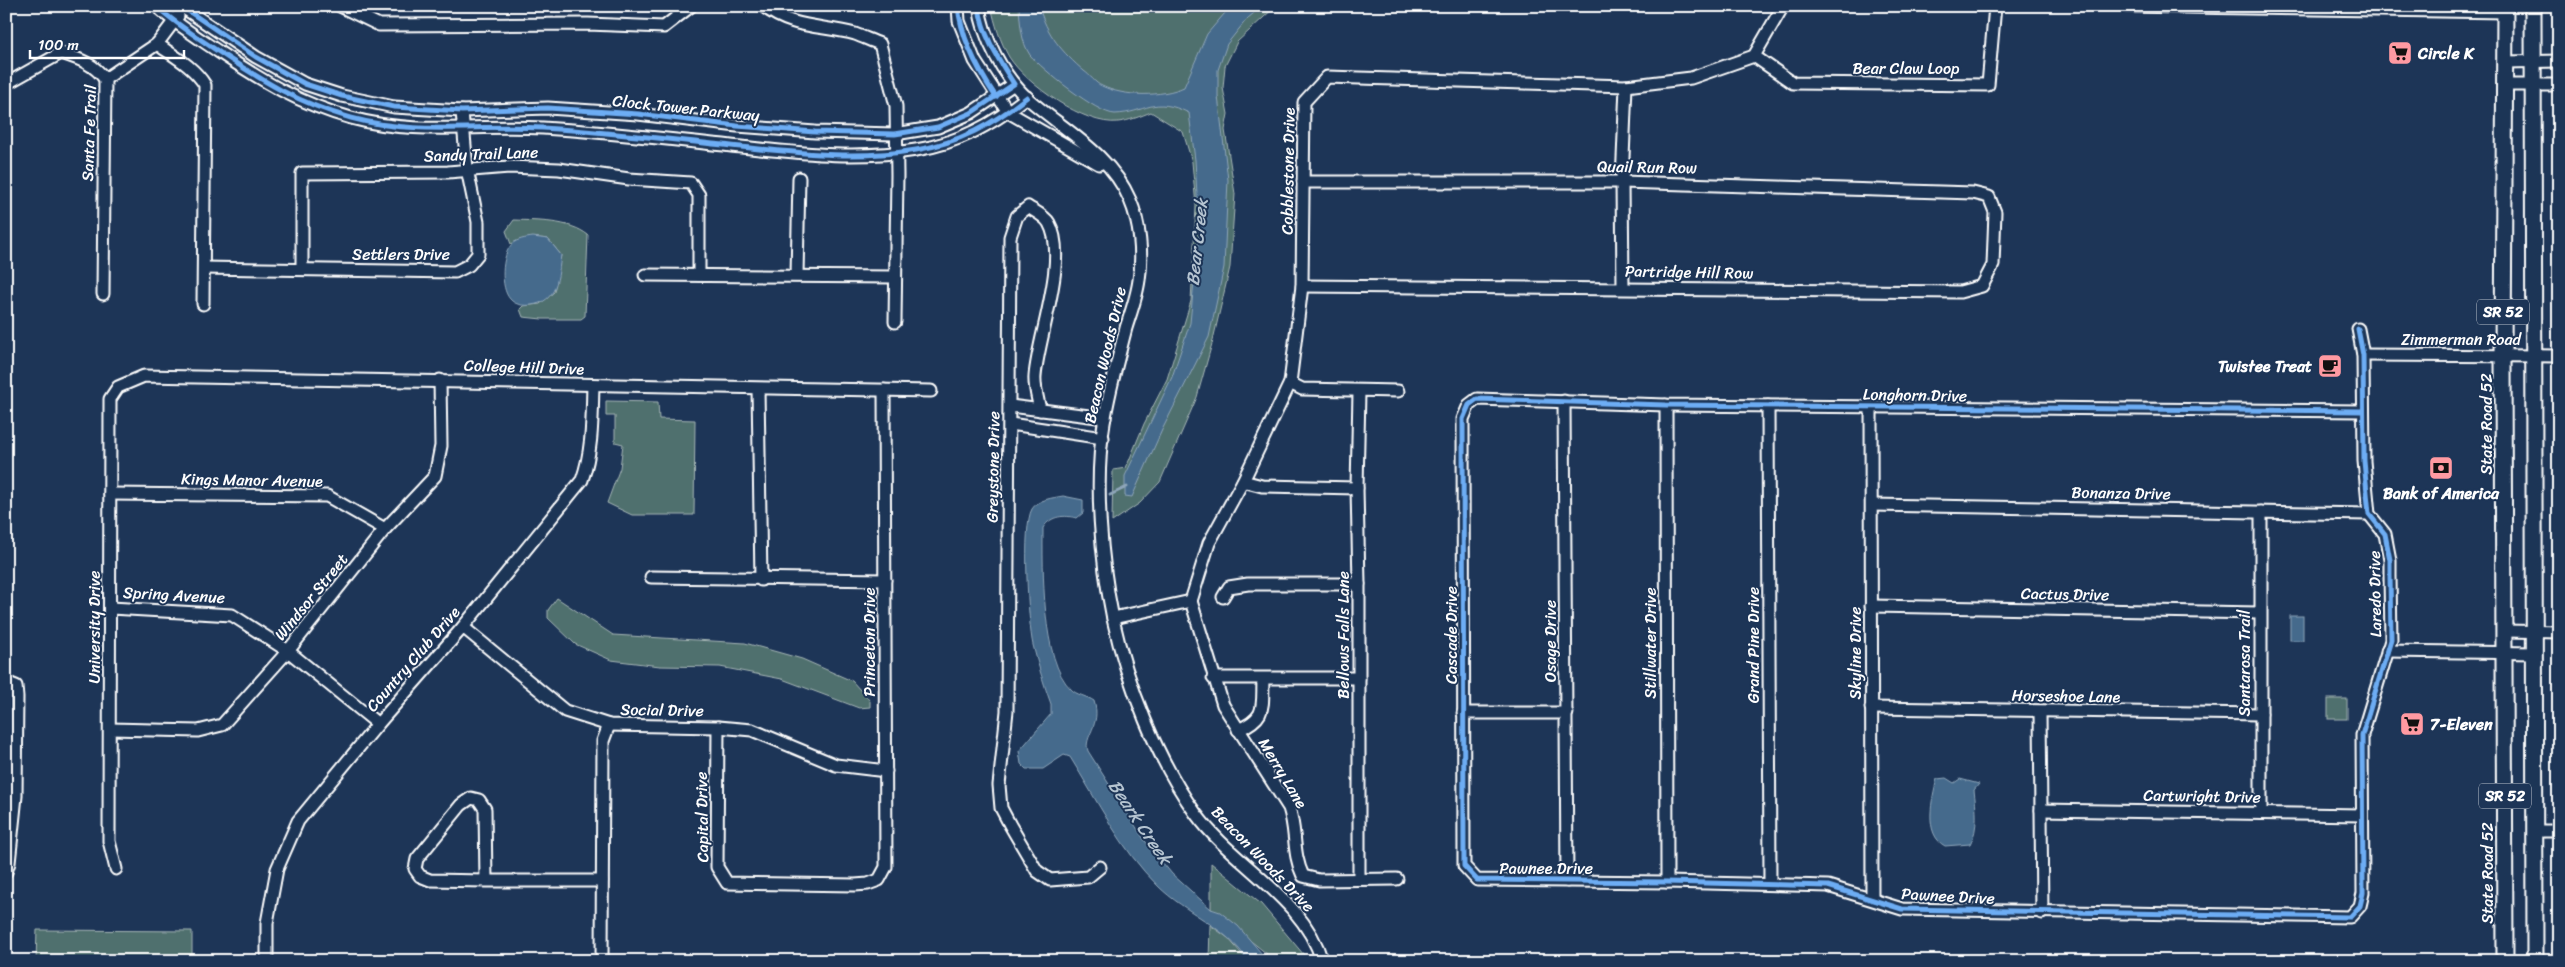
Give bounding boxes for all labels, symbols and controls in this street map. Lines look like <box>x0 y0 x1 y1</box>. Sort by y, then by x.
scale bar <box>30 28 184 60</box>
text: 100 m <box>38 32 79 58</box>
place label: Circle K <box>2417 39 2475 68</box>
supermarket icon: Circle K <box>2387 40 2413 66</box>
street label: Bear Claw Loop <box>1853 54 1960 83</box>
street label: Santa Fe Trail <box>73 84 105 182</box>
street label: Clock Tower Parkway <box>611 86 762 130</box>
street label: Cobblestone Drive <box>1272 107 1304 235</box>
street label: Sandy Trail Lane <box>423 138 539 170</box>
street label: Quail Run Row <box>1597 152 1697 182</box>
water label: Bear Creek <box>1176 195 1218 287</box>
street label: Settlers Drive <box>352 240 450 269</box>
street label: Partridge Hill Row <box>1624 256 1754 288</box>
street label: Beacon Woods Drive <box>1075 284 1135 426</box>
road number: SR 52 <box>2477 300 2529 324</box>
street label: Zimmerman Road <box>2401 325 2523 354</box>
street label: College Hill Drive <box>463 350 585 384</box>
place label: Twistee Treat <box>2218 352 2312 381</box>
cafe icon: Twistee Treat <box>2317 353 2343 379</box>
street label: State Road 52 <box>2472 373 2501 475</box>
street label: Longhorn Drive <box>1863 380 1967 410</box>
street label: Greystone Drive <box>978 411 1008 523</box>
bank icon: Bank of America <box>2428 455 2454 481</box>
street label: Kings Manor Avenue <box>181 464 323 496</box>
street label: Bonanza Drive <box>2071 478 2171 508</box>
place label: Bank of America <box>2383 479 2500 508</box>
street label: Windsor Street <box>266 547 356 647</box>
street label: Laredo Drive <box>2360 550 2390 638</box>
street label: University Drive <box>80 570 109 684</box>
street label: Bellows Falls Lane <box>1329 571 1358 699</box>
street label: Spring Avenue <box>122 578 226 612</box>
street label: Cactus Drive <box>2021 579 2109 609</box>
street label: Cascade Drive <box>1437 586 1466 684</box>
street label: Princeton Drive <box>855 587 884 697</box>
street label: Stillwater Drive <box>1636 587 1665 699</box>
street label: Grand Pine Drive <box>1739 587 1768 703</box>
street label: Country Club Drive <box>358 599 468 719</box>
street label: Osage Drive <box>1536 600 1565 682</box>
street label: Skyline Drive <box>1841 606 1870 700</box>
street label: Santarosa Trail <box>2230 609 2259 716</box>
street label: Horseshoe Lane <box>2011 681 2121 711</box>
street label: Social Drive <box>620 695 704 725</box>
place label: 7-Eleven <box>2430 710 2493 739</box>
supermarket icon: 7-Eleven <box>2399 711 2425 737</box>
street label: Merry Lane <box>1250 732 1316 814</box>
street label: Capital Drive <box>687 771 717 863</box>
water label: Beark Creek <box>1100 773 1182 873</box>
street label: Cartwright Drive <box>2143 780 2261 812</box>
road number: SR 52 <box>2479 784 2531 808</box>
street label: Beacon Woods Drive <box>1204 799 1322 919</box>
street label: State Road 52 <box>2473 822 2502 924</box>
street label: Pawnee Drive <box>1499 854 1593 883</box>
street label: Pawnee Drive <box>1900 879 1996 913</box>

